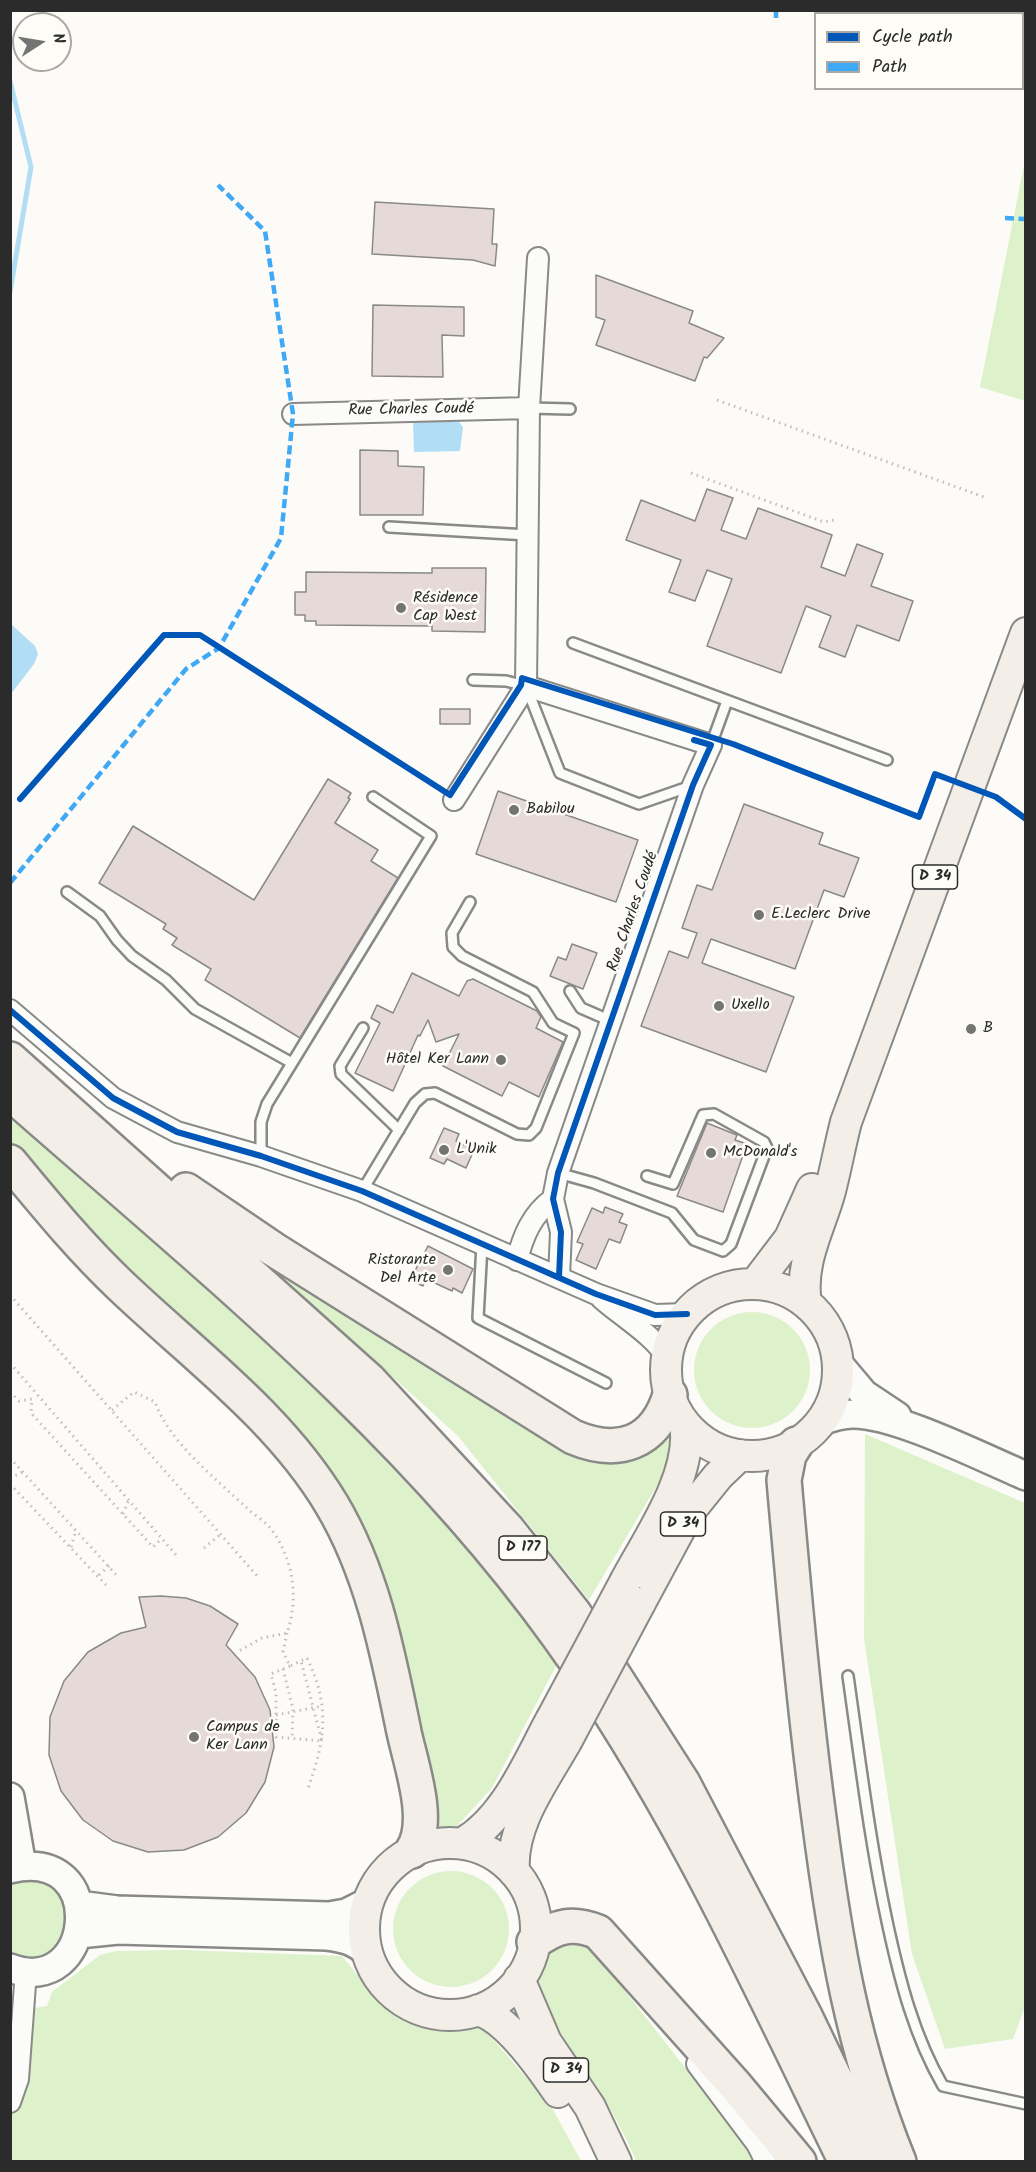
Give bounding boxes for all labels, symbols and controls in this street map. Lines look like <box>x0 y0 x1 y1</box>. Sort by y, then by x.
north arrow <box>12 12 72 72</box>
legend <box>814 12 1024 90</box>
text: Cycle path <box>872 23 953 52</box>
text: N <box>45 31 71 46</box>
text: Path <box>872 53 907 82</box>
street label: Rue Charles Coudé <box>348 400 474 422</box>
place label: Résidence Cap West <box>413 589 478 627</box>
marker: Résidence Cap West <box>394 601 408 615</box>
place label: Babilou <box>526 800 575 820</box>
marker: Babilou <box>507 803 521 817</box>
street label: Rue Charles Coudé <box>604 850 664 974</box>
road number: D 34 <box>912 865 958 889</box>
place label: E.Leclerc Drive <box>771 905 871 925</box>
marker: E.Leclerc Drive <box>752 908 766 922</box>
place label: Uxello <box>731 996 770 1016</box>
marker: Uxello <box>712 999 726 1013</box>
place label: B <box>983 1019 993 1039</box>
marker: B <box>964 1022 978 1036</box>
place label: Hôtel Ker Lann <box>386 1050 489 1070</box>
marker: Hôtel Ker Lann <box>494 1053 508 1067</box>
place label: L'Unik <box>456 1140 496 1160</box>
marker: L'Unik <box>437 1143 451 1157</box>
place label: McDonald's <box>723 1143 797 1163</box>
marker: McDonald's <box>704 1146 718 1160</box>
place label: Ristorante Del Arte <box>368 1251 436 1289</box>
marker: Ristorante Del Arte <box>441 1263 455 1277</box>
road number: D 34 <box>660 1512 706 1536</box>
road number: D 177 <box>499 1536 547 1560</box>
place label: Campus de Ker Lann <box>206 1718 280 1756</box>
marker: Campus de Ker Lann <box>187 1730 201 1744</box>
road number: D 34 <box>544 2058 588 2082</box>

